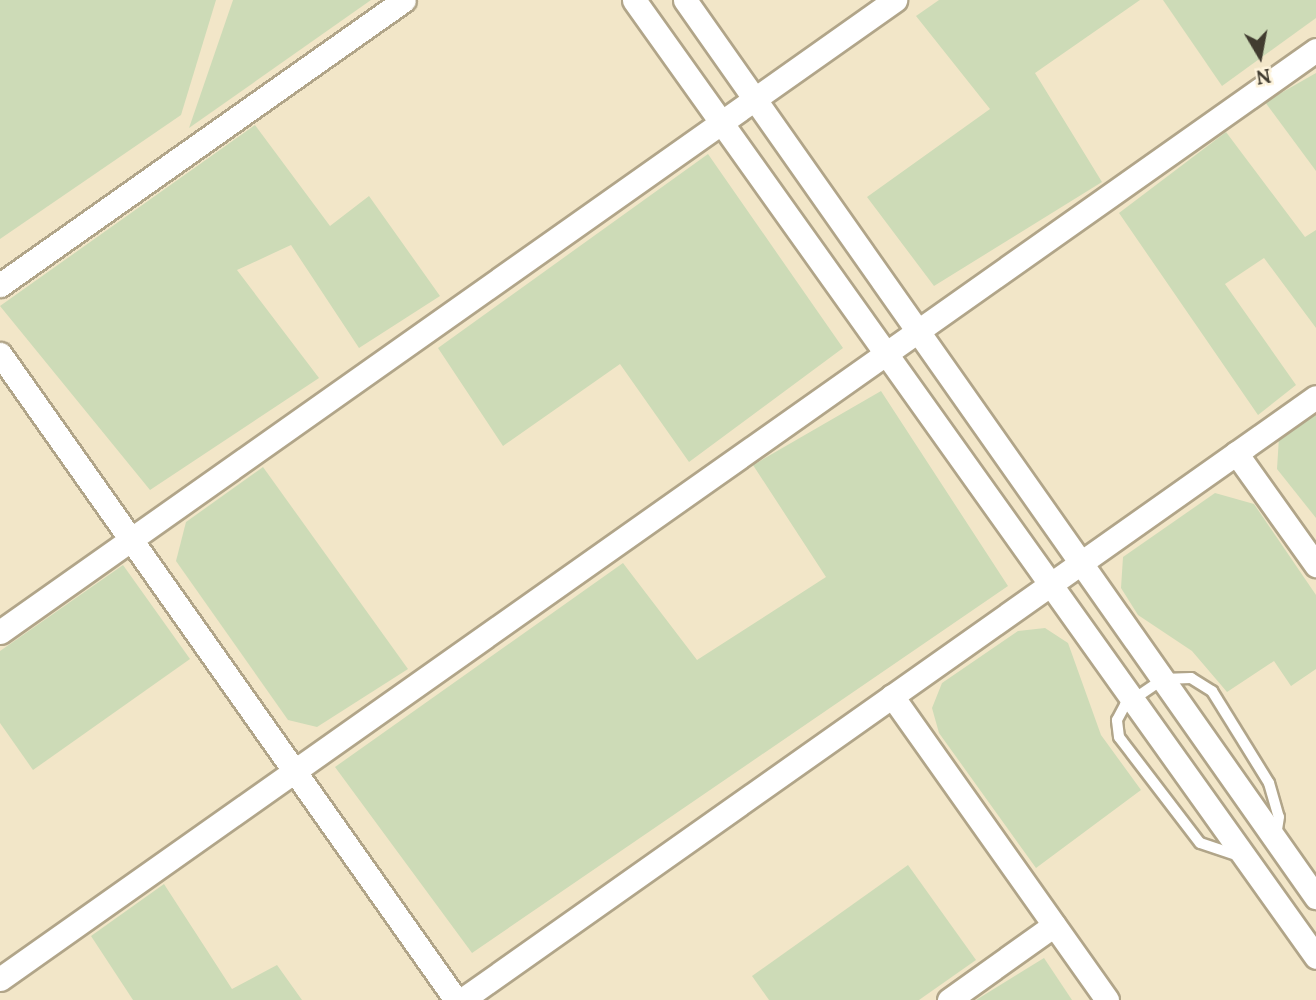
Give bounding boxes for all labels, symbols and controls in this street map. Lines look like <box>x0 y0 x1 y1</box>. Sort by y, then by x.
north arrow <box>1225 21 1295 91</box>
text: N <box>1254 64 1273 90</box>

